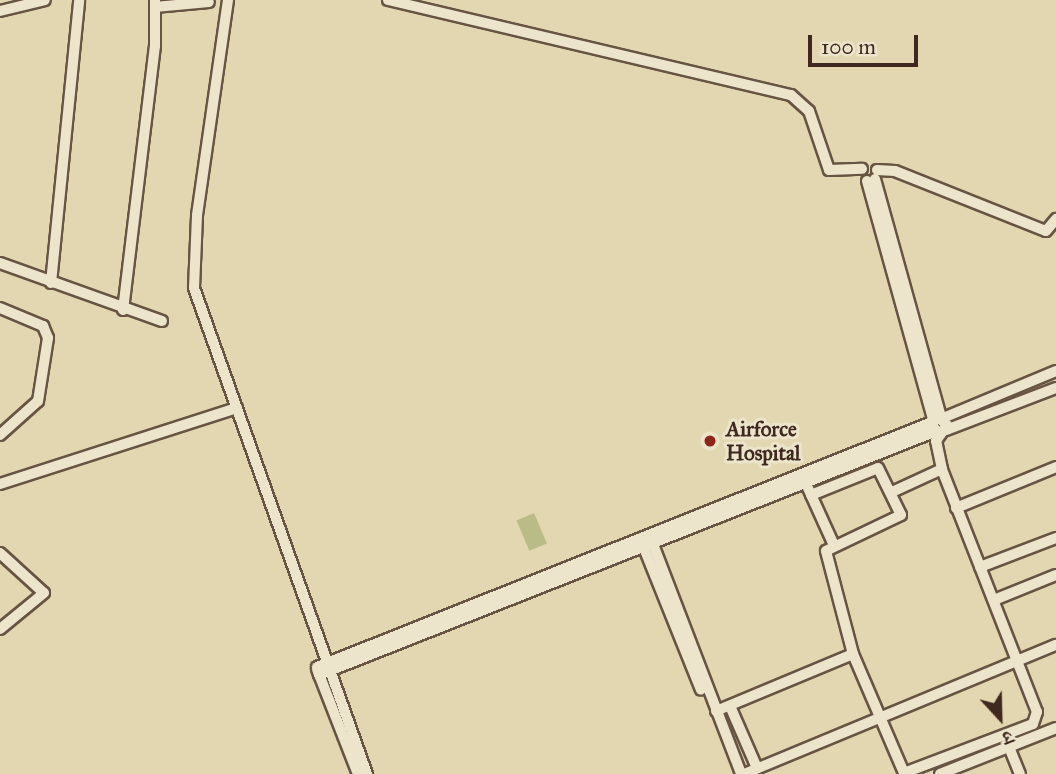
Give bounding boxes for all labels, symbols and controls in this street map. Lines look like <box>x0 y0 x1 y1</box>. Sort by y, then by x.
scale bar <box>811 21 921 65</box>
text: 100 m <box>821 34 876 60</box>
place label: Airforce Hospital <box>726 416 800 466</box>
marker: Airforce Hospital <box>700 431 720 451</box>
north arrow <box>965 683 1035 753</box>
text: उ <box>999 725 1017 750</box>

